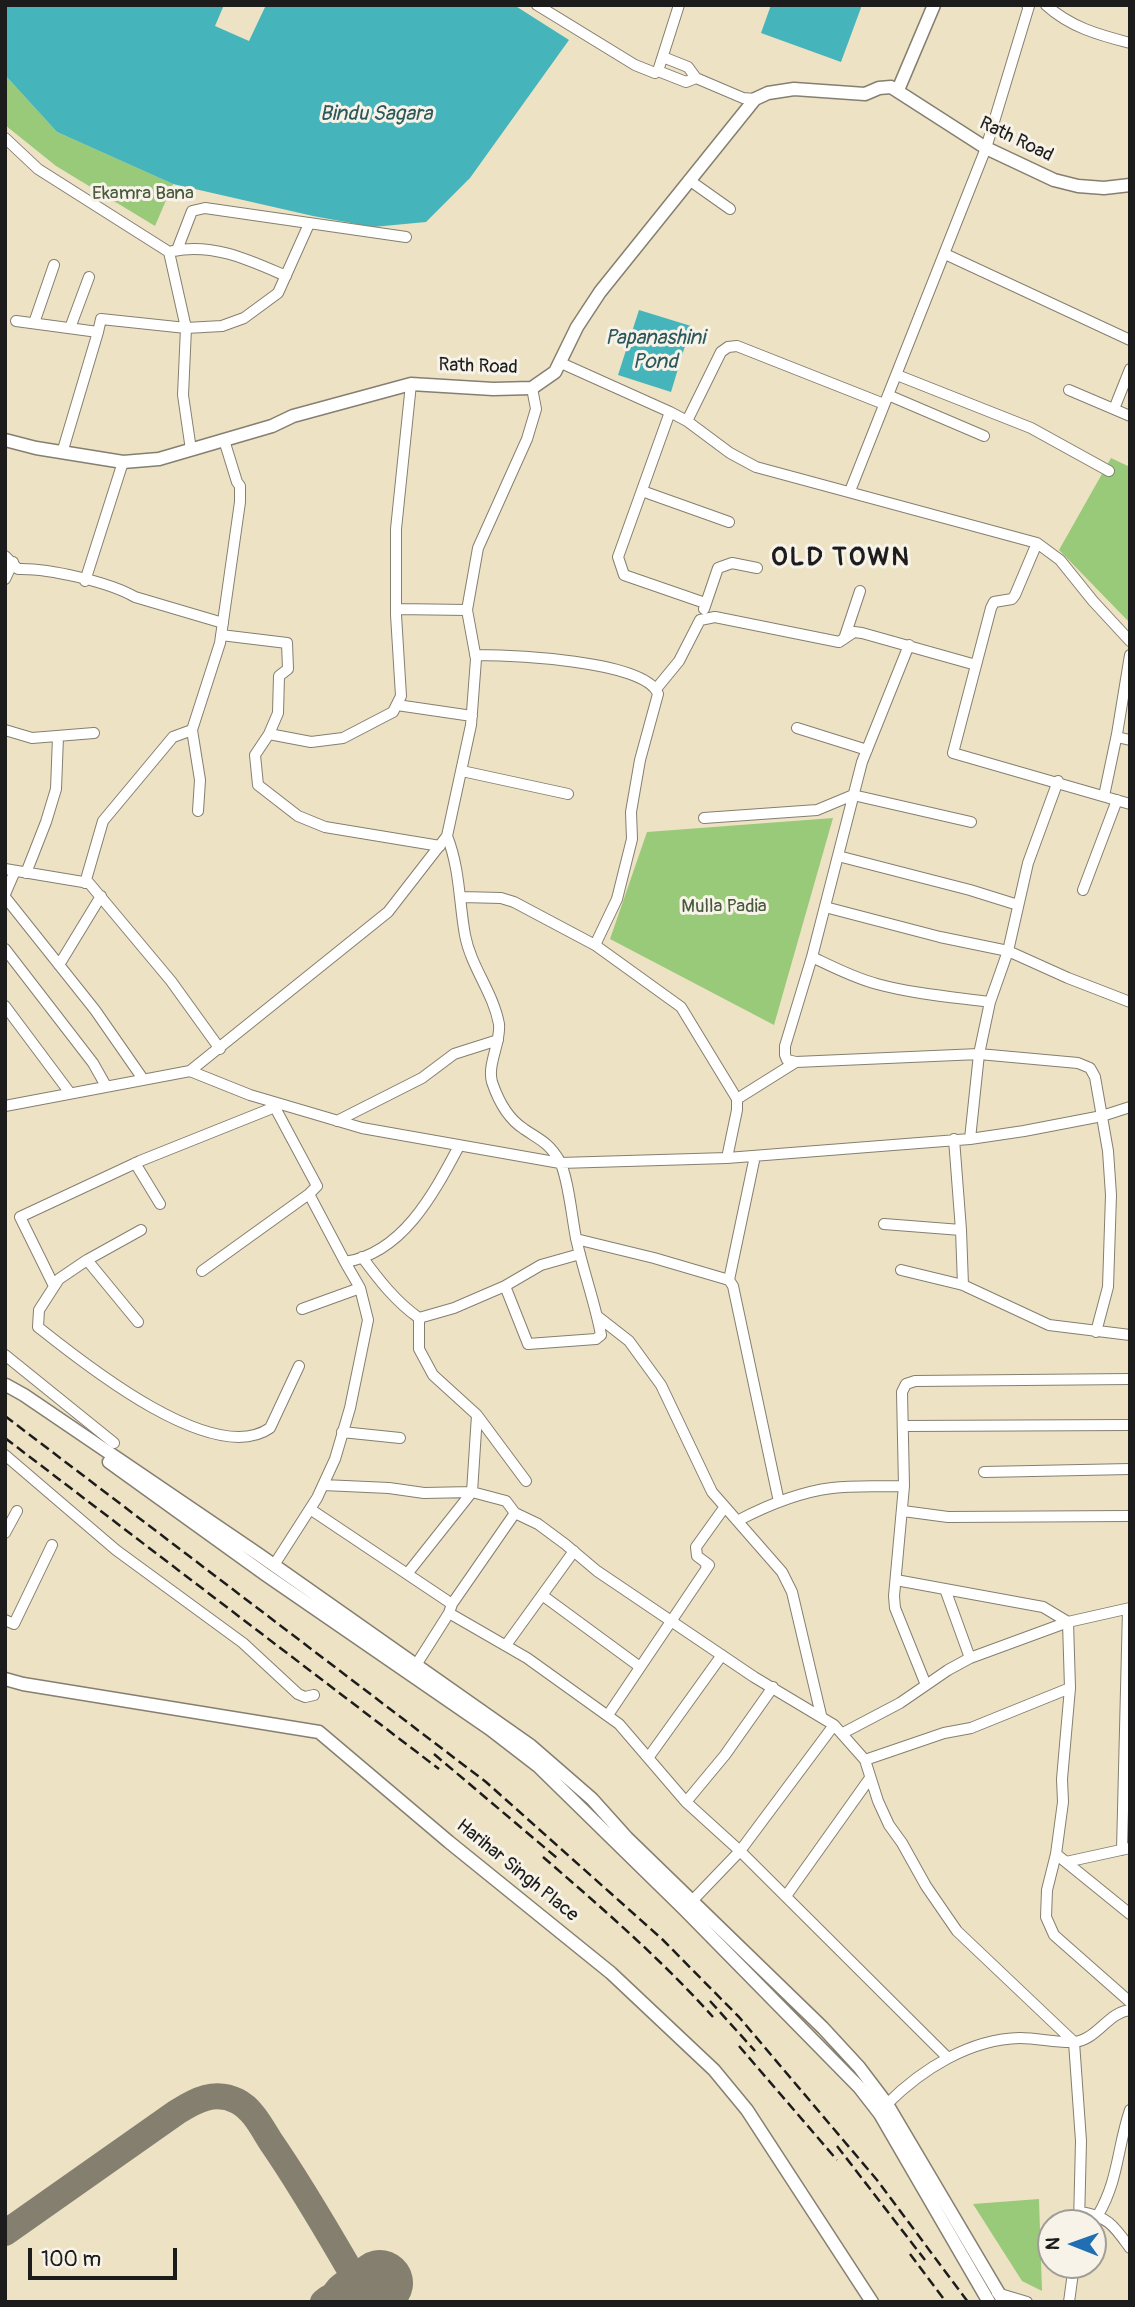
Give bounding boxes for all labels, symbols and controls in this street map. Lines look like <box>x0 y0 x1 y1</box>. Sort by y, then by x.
water label: Bindu Sagara <box>320 102 432 128</box>
street label: Rath Road <box>975 112 1057 168</box>
park label: Ekamra Bana <box>92 183 194 205</box>
water label: Papanashini Pond <box>605 326 705 376</box>
street label: Rath Road <box>438 354 518 380</box>
district label: OLD TOWN <box>772 542 910 574</box>
park label: Mulla Padia <box>681 896 767 918</box>
street label: Harihar Singh Place <box>451 1815 583 1927</box>
north arrow <box>1037 2209 1107 2279</box>
scale bar <box>32 2234 180 2278</box>
text: N <box>1041 2237 1065 2250</box>
text: 100 m <box>41 2246 101 2273</box>

